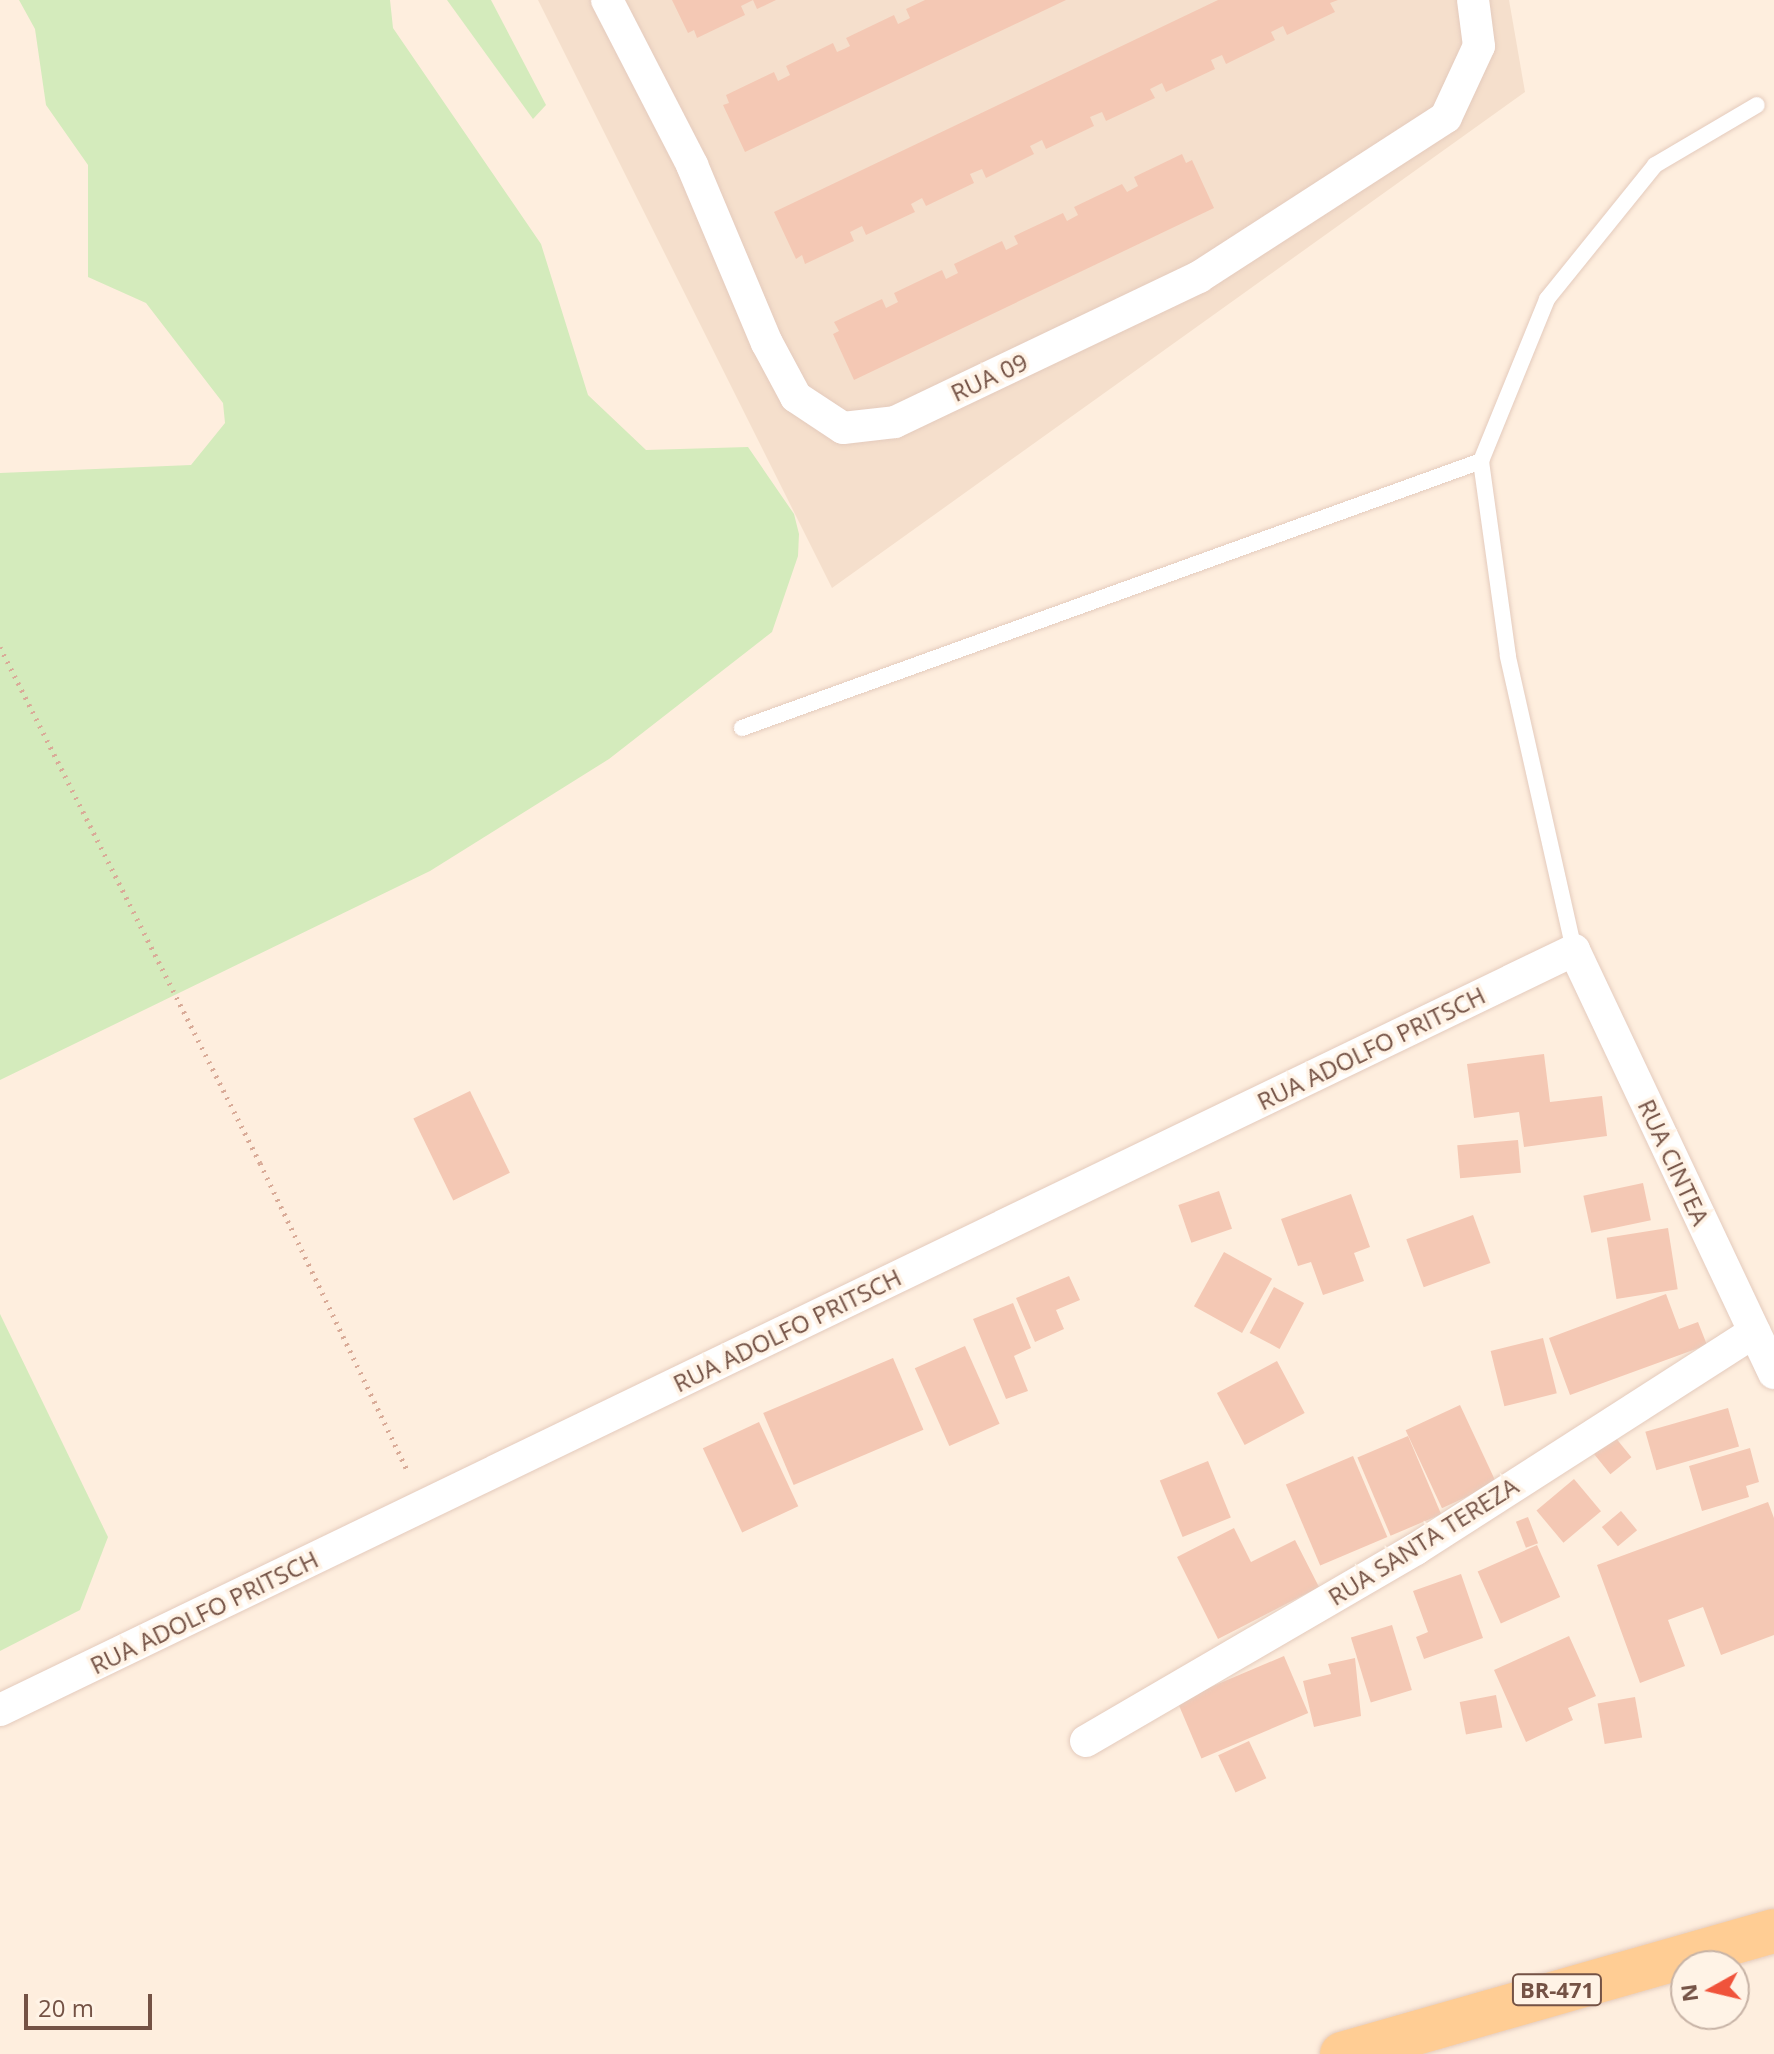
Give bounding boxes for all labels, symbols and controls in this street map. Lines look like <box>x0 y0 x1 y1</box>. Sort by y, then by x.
street label: RUA 09 <box>946 347 1032 407</box>
street label: RUA ADOLFO PRITSCH <box>1252 980 1490 1116</box>
street label: RUA CINTEA <box>1632 1095 1716 1229</box>
street label: RUA ADOLFO PRITSCH <box>668 1262 906 1398</box>
street label: RUA SANTA TEREZA <box>1323 1471 1523 1611</box>
street label: RUA ADOLFO PRITSCH <box>85 1544 323 1680</box>
north arrow <box>1670 1950 1750 2030</box>
road number: BR-471 <box>1511 1972 1603 2008</box>
scale bar <box>28 1978 156 2028</box>
text: N <box>1672 1982 1704 2004</box>
text: 20 m <box>38 1991 94 2024</box>

